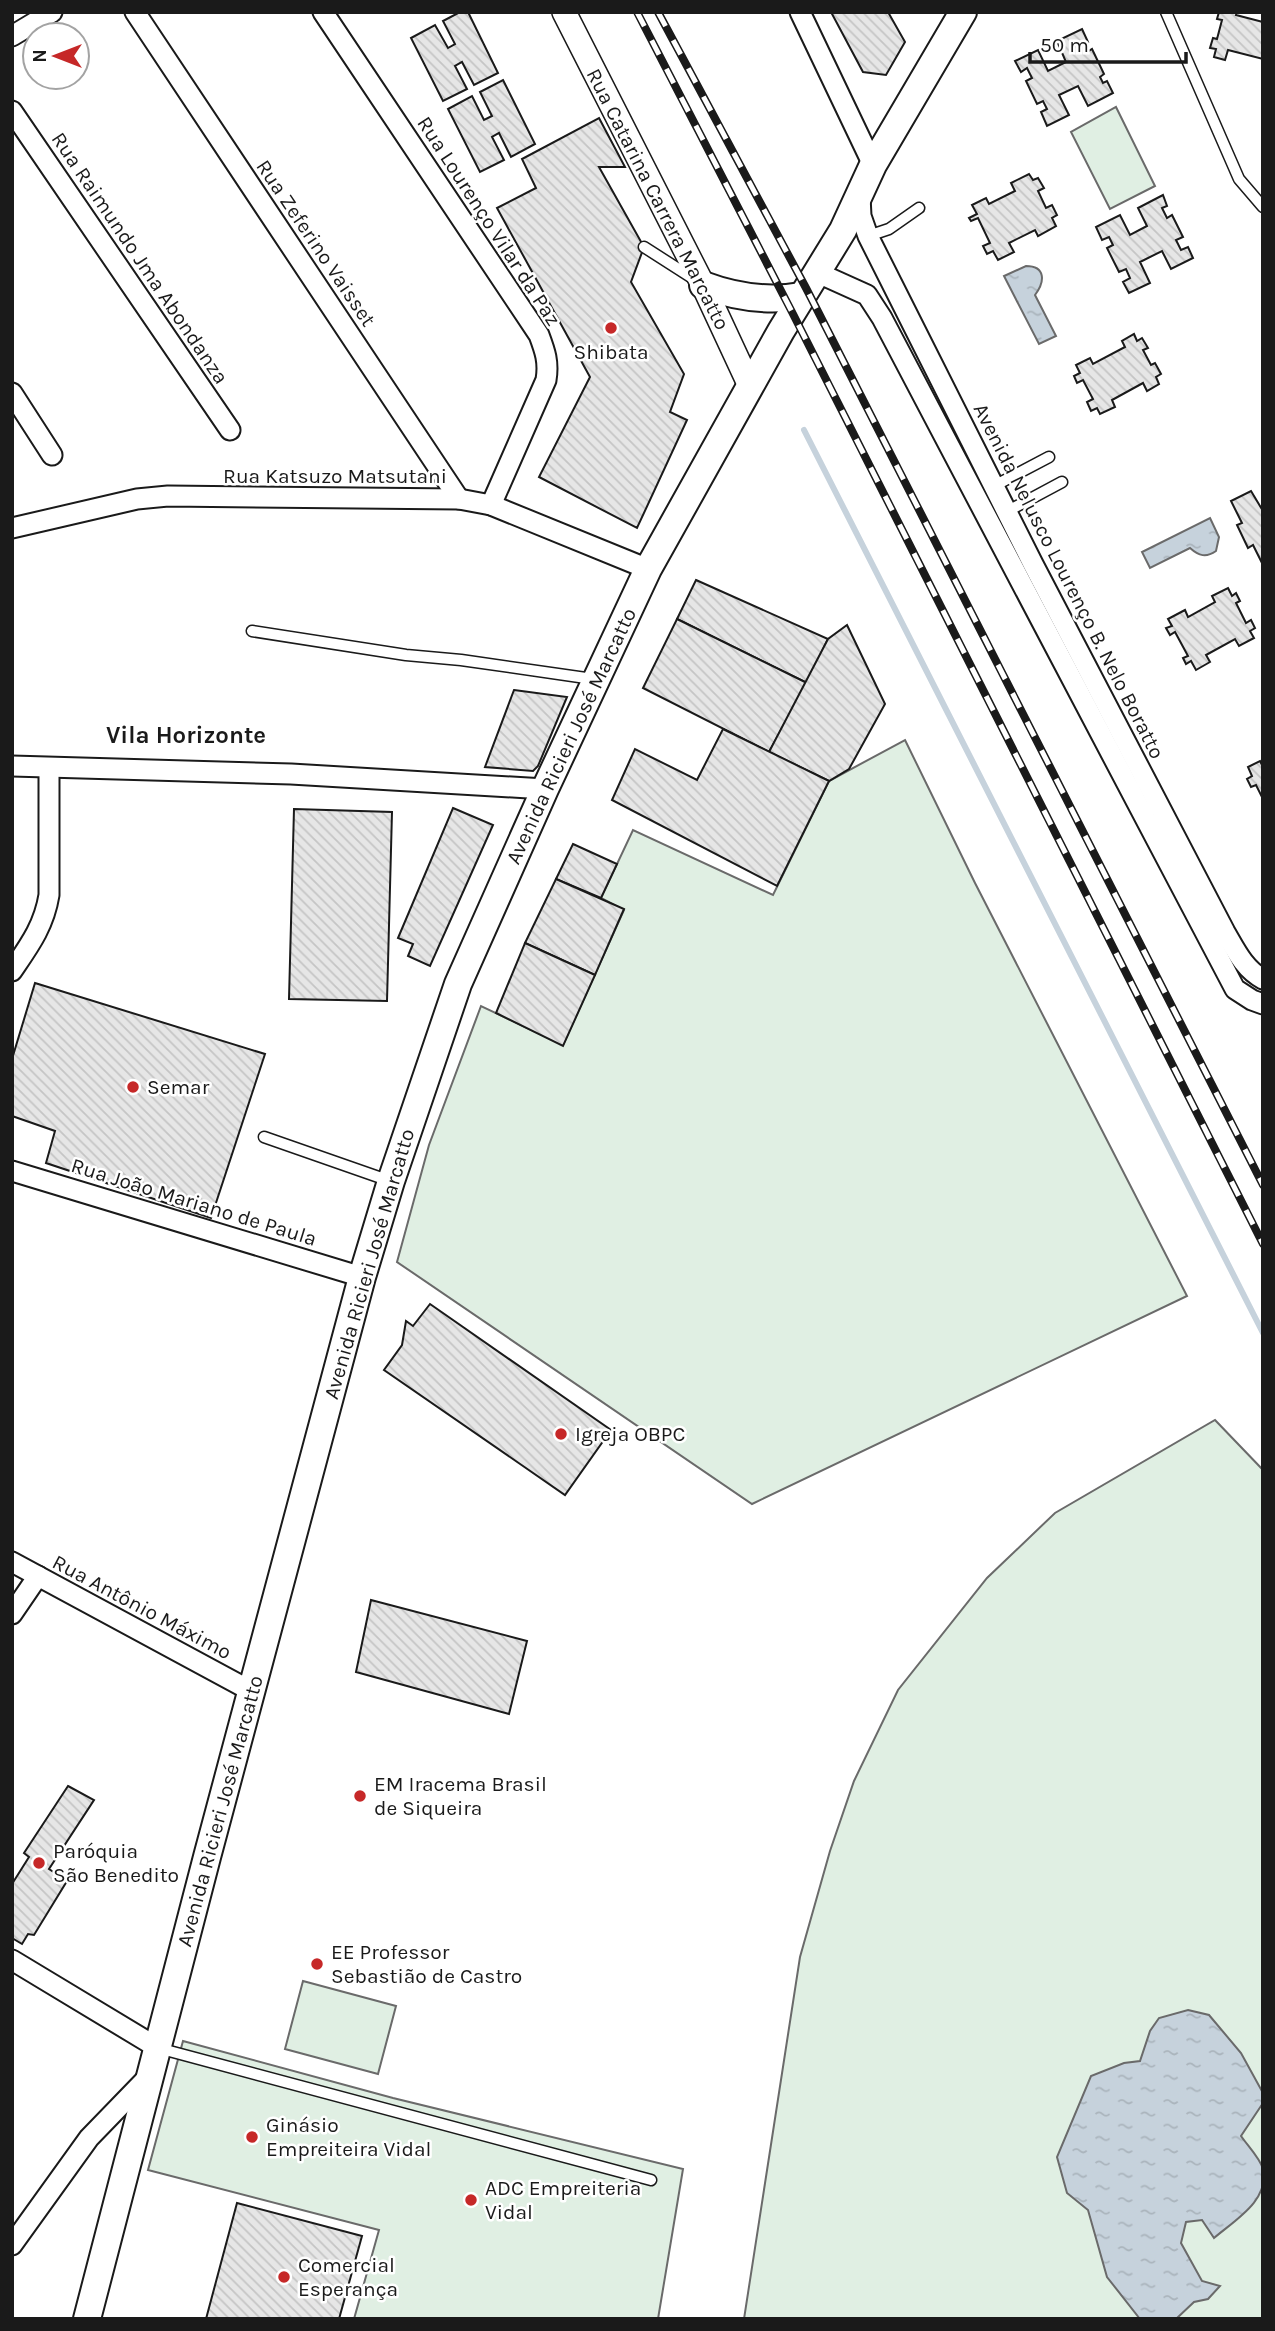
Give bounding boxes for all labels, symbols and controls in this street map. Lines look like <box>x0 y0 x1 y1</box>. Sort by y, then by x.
north arrow <box>21 21 91 91</box>
scale bar <box>1030 21 1186 65</box>
text: 50 m <box>1040 33 1089 57</box>
text: N <box>29 49 51 63</box>
street label: Rua Catarina Carrera Marcatto <box>581 64 735 334</box>
street label: Rua Lourenço Vilar da Paz <box>412 112 566 330</box>
street label: Rua Raimundo Jma Abondanza <box>47 128 233 388</box>
street label: Rua Zeferino Vaisset <box>251 155 381 331</box>
marker: Shibata <box>603 320 619 336</box>
place label: Shibata <box>573 340 649 364</box>
street label: Avenida Nelusco Lourenço B. Nelo Boratto <box>969 399 1169 763</box>
street label: Rua Katsuzo Matsutani <box>223 464 447 488</box>
street label: Avenida Ricieri José Marcatto <box>501 604 641 868</box>
district label: Vila Horizonte <box>106 721 266 749</box>
place label: Semar <box>147 1075 210 1099</box>
marker: Semar <box>125 1079 141 1095</box>
street label: Avenida Ricieri José Marcatto <box>319 1126 419 1402</box>
street label: Rua João Mariano de Paula <box>68 1153 320 1251</box>
place label: Igreja OBPC <box>575 1422 685 1446</box>
marker: Igreja OBPC <box>553 1426 569 1442</box>
street label: Rua Antônio Máximo <box>48 1550 236 1664</box>
street label: Avenida Ricieri José Marcatto <box>172 1673 268 1949</box>
place label: EM Iracema Brasil de Siqueira <box>374 1772 547 1820</box>
marker: EM Iracema Brasil de Siqueira <box>352 1788 368 1804</box>
place label: Paróquia São Benedito <box>53 1839 179 1887</box>
marker: Paróquia São Benedito <box>31 1855 47 1871</box>
place label: EE Professor Sebastião de Castro <box>331 1940 522 1988</box>
marker: EE Professor Sebastião de Castro <box>309 1956 325 1972</box>
place label: Ginásio Empreiteira Vidal <box>266 2113 431 2161</box>
marker: Ginásio Empreiteira Vidal <box>244 2129 260 2145</box>
place label: ADC Empreiteria Vidal <box>485 2176 641 2224</box>
marker: ADC Empreiteria Vidal <box>463 2192 479 2208</box>
place label: Comercial Esperança <box>298 2253 398 2301</box>
marker: Comercial Esperança <box>276 2269 292 2285</box>

